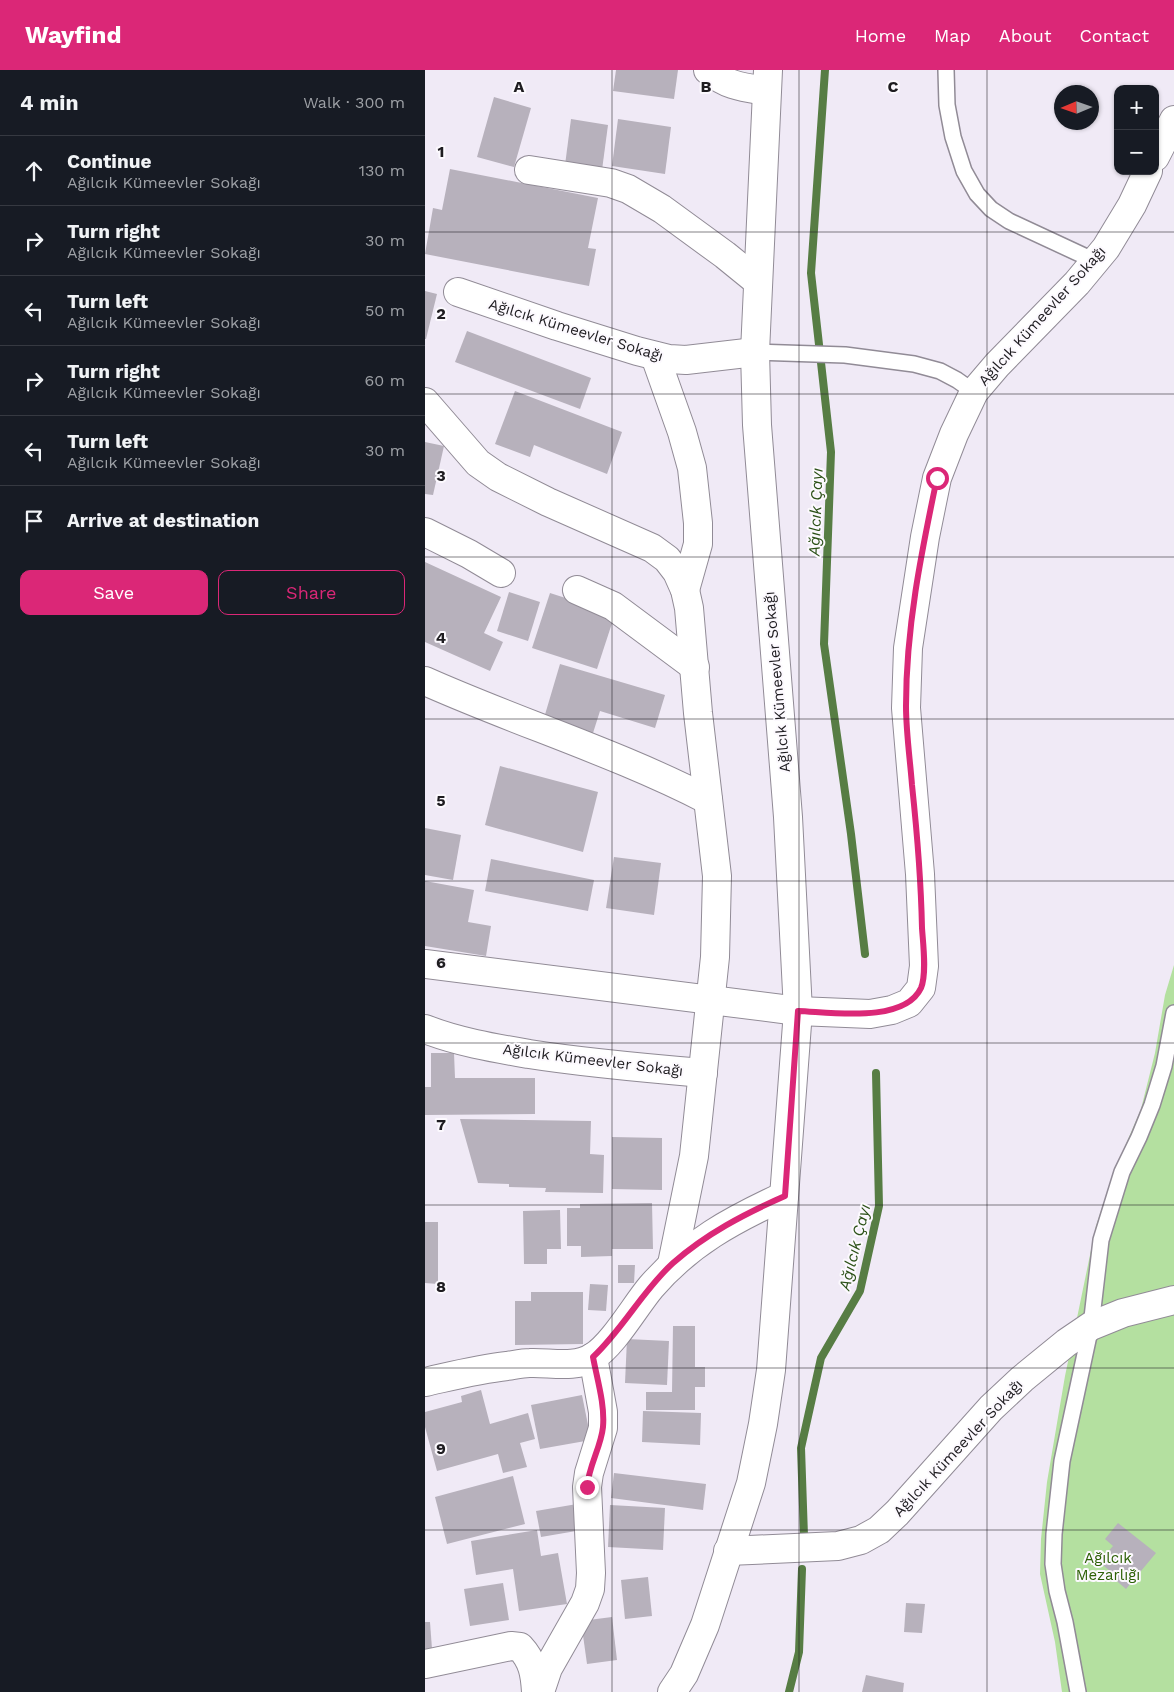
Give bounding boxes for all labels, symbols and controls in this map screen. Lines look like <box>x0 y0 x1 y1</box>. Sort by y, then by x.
text: Wayfind <box>25 21 121 49</box>
text: Home <box>855 25 906 46</box>
text: Map <box>934 25 971 46</box>
text: About <box>999 25 1051 46</box>
text: Contact <box>1079 25 1149 46</box>
text: A <box>514 77 525 96</box>
text: B <box>701 77 712 96</box>
text: C <box>888 77 899 96</box>
north arrow <box>1054 85 1099 130</box>
map controls <box>1114 85 1159 175</box>
button: + <box>1114 85 1159 130</box>
text: 4 min <box>20 90 78 115</box>
text: Walk · 300 m <box>303 93 405 112</box>
button: − <box>1114 130 1159 175</box>
text: 1 <box>438 142 444 161</box>
text: Continue <box>67 150 151 173</box>
icon: ahead <box>20 157 48 185</box>
text: 130 m <box>359 161 405 180</box>
text: Ağılcık Kümeevler Sokağı <box>67 173 261 192</box>
text: Turn right <box>67 220 160 243</box>
icon: right <box>20 227 48 255</box>
text: 30 m <box>365 231 405 250</box>
street label: Ağılcık Kümeevler Sokağı <box>975 242 1109 390</box>
text: Ağılcık Kümeevler Sokağı <box>67 243 261 262</box>
text: Turn left <box>67 290 148 313</box>
street label: Ağılcık Kümeevler Sokağı <box>487 295 665 365</box>
icon: left <box>20 297 48 325</box>
text: 50 m <box>365 301 405 320</box>
text: 2 <box>436 304 446 323</box>
text: Ağılcık Kümeevler Sokağı <box>67 313 261 332</box>
text: Turn right <box>67 360 160 383</box>
icon: right <box>20 367 48 395</box>
text: 60 m <box>365 371 405 390</box>
text: Ağılcık Kümeevler Sokağı <box>67 383 261 402</box>
text: Turn left <box>67 430 148 453</box>
icon: left <box>20 437 48 465</box>
text: 30 m <box>365 441 405 460</box>
text: Ağılcık Kümeevler Sokağı <box>67 453 261 472</box>
text: 3 <box>436 466 446 485</box>
route start <box>926 467 949 490</box>
water label: Ağılcık Çayı <box>804 468 827 557</box>
icon: arrive <box>20 507 48 535</box>
text: Arrive at destination <box>67 509 259 532</box>
button: Save <box>20 570 208 615</box>
button: Share <box>218 570 405 615</box>
street label: Ağılcık Kümeevler Sokağı <box>760 591 794 773</box>
text: 4 <box>436 628 446 647</box>
text: 5 <box>436 791 446 810</box>
text: 6 <box>436 953 446 972</box>
street label: Ağılcık Kümeevler Sokağı <box>502 1040 684 1080</box>
text: 7 <box>436 1115 446 1134</box>
water label: Ağılcık Çayı <box>834 1202 874 1293</box>
text: 8 <box>436 1277 446 1296</box>
street label: Ağılcık Kümeevler Sokağı <box>889 1375 1027 1521</box>
text: 9 <box>436 1439 446 1458</box>
route end <box>576 1476 599 1499</box>
park label: Ağılcık Mezarlığı <box>1076 1549 1140 1584</box>

